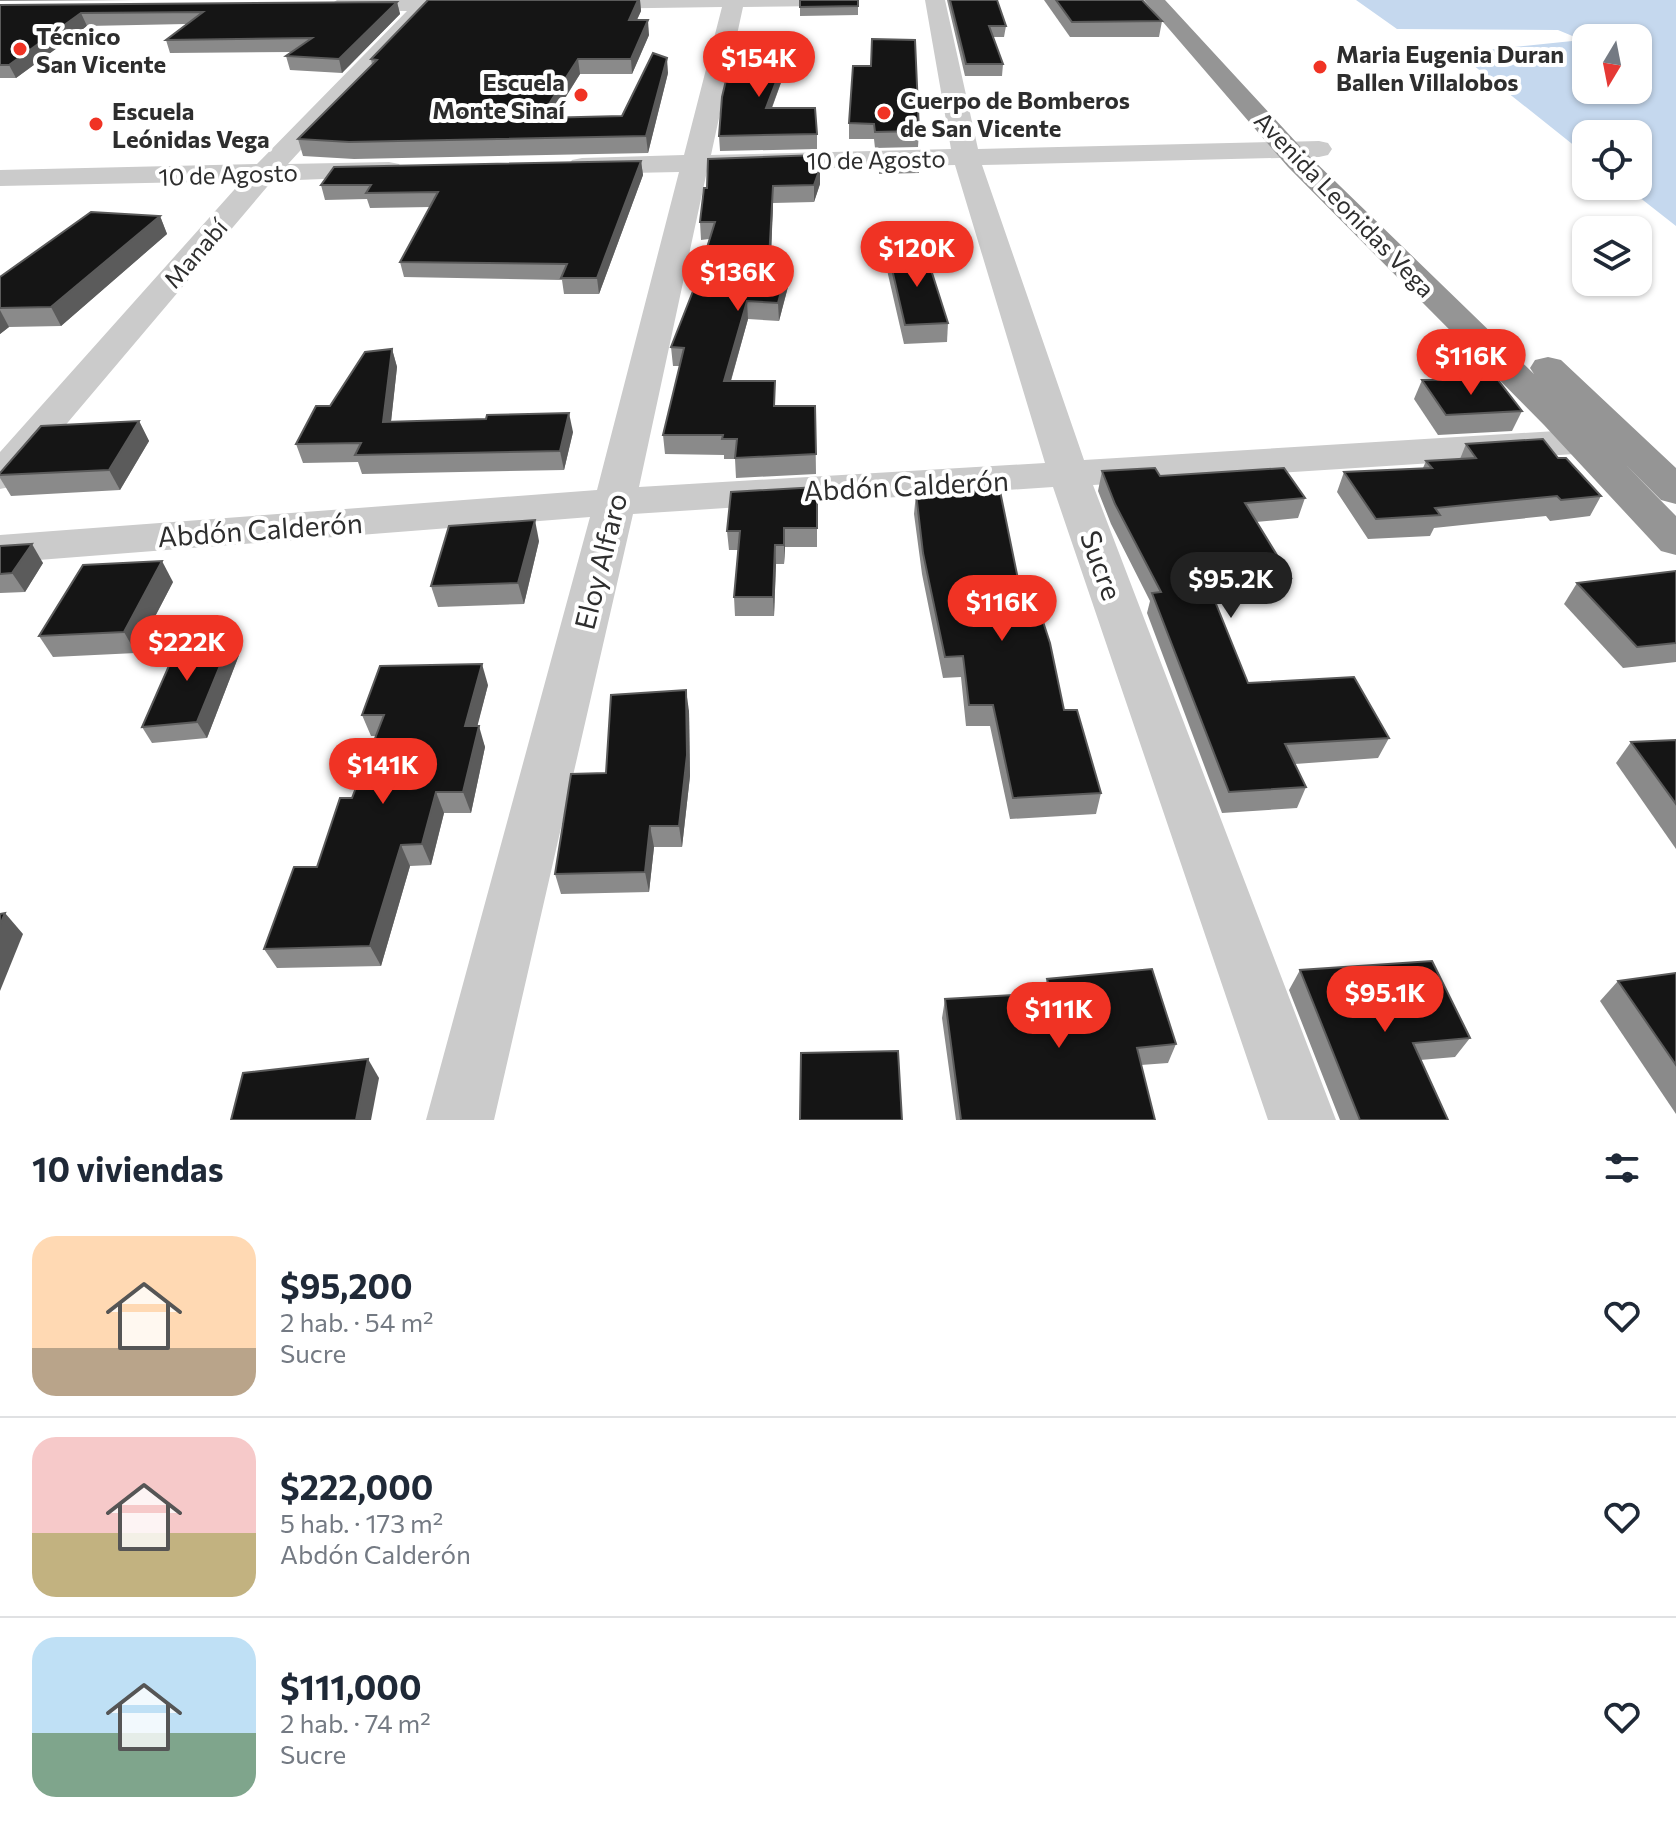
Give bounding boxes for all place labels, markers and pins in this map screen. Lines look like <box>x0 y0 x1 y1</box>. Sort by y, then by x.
place label: Técnico San Vicente <box>36 21 166 78</box>
pin: $154K <box>703 31 815 99</box>
place label: Maria Eugenia Duran Ballen Villalobos <box>1336 39 1564 96</box>
marker: Técnico San Vicente <box>11 40 29 58</box>
marker: Maria Eugenia Duran Ballen Villalobos <box>1311 58 1329 76</box>
place label: Escuela Monte Sinaí <box>432 67 566 124</box>
place label: Cuerpo de Bomberos de San Vicente <box>900 85 1130 142</box>
marker: Escuela Monte Sinaí <box>572 86 590 104</box>
place label: Escuela Leónidas Vega <box>112 96 270 153</box>
marker: Cuerpo de Bomberos de San Vicente <box>875 104 893 122</box>
marker: Escuela Leónidas Vega <box>87 115 105 133</box>
pin: $120K <box>861 221 973 289</box>
pin: $136K <box>682 245 794 313</box>
pin: $116K <box>1415 329 1527 397</box>
pin: $95.2K <box>1166 552 1296 620</box>
pin: $116K <box>946 575 1058 643</box>
pin: $222K <box>131 615 243 683</box>
pin: $141K <box>327 738 439 806</box>
pin: $95.1K <box>1320 966 1450 1034</box>
pin: $111K <box>1003 982 1115 1050</box>

